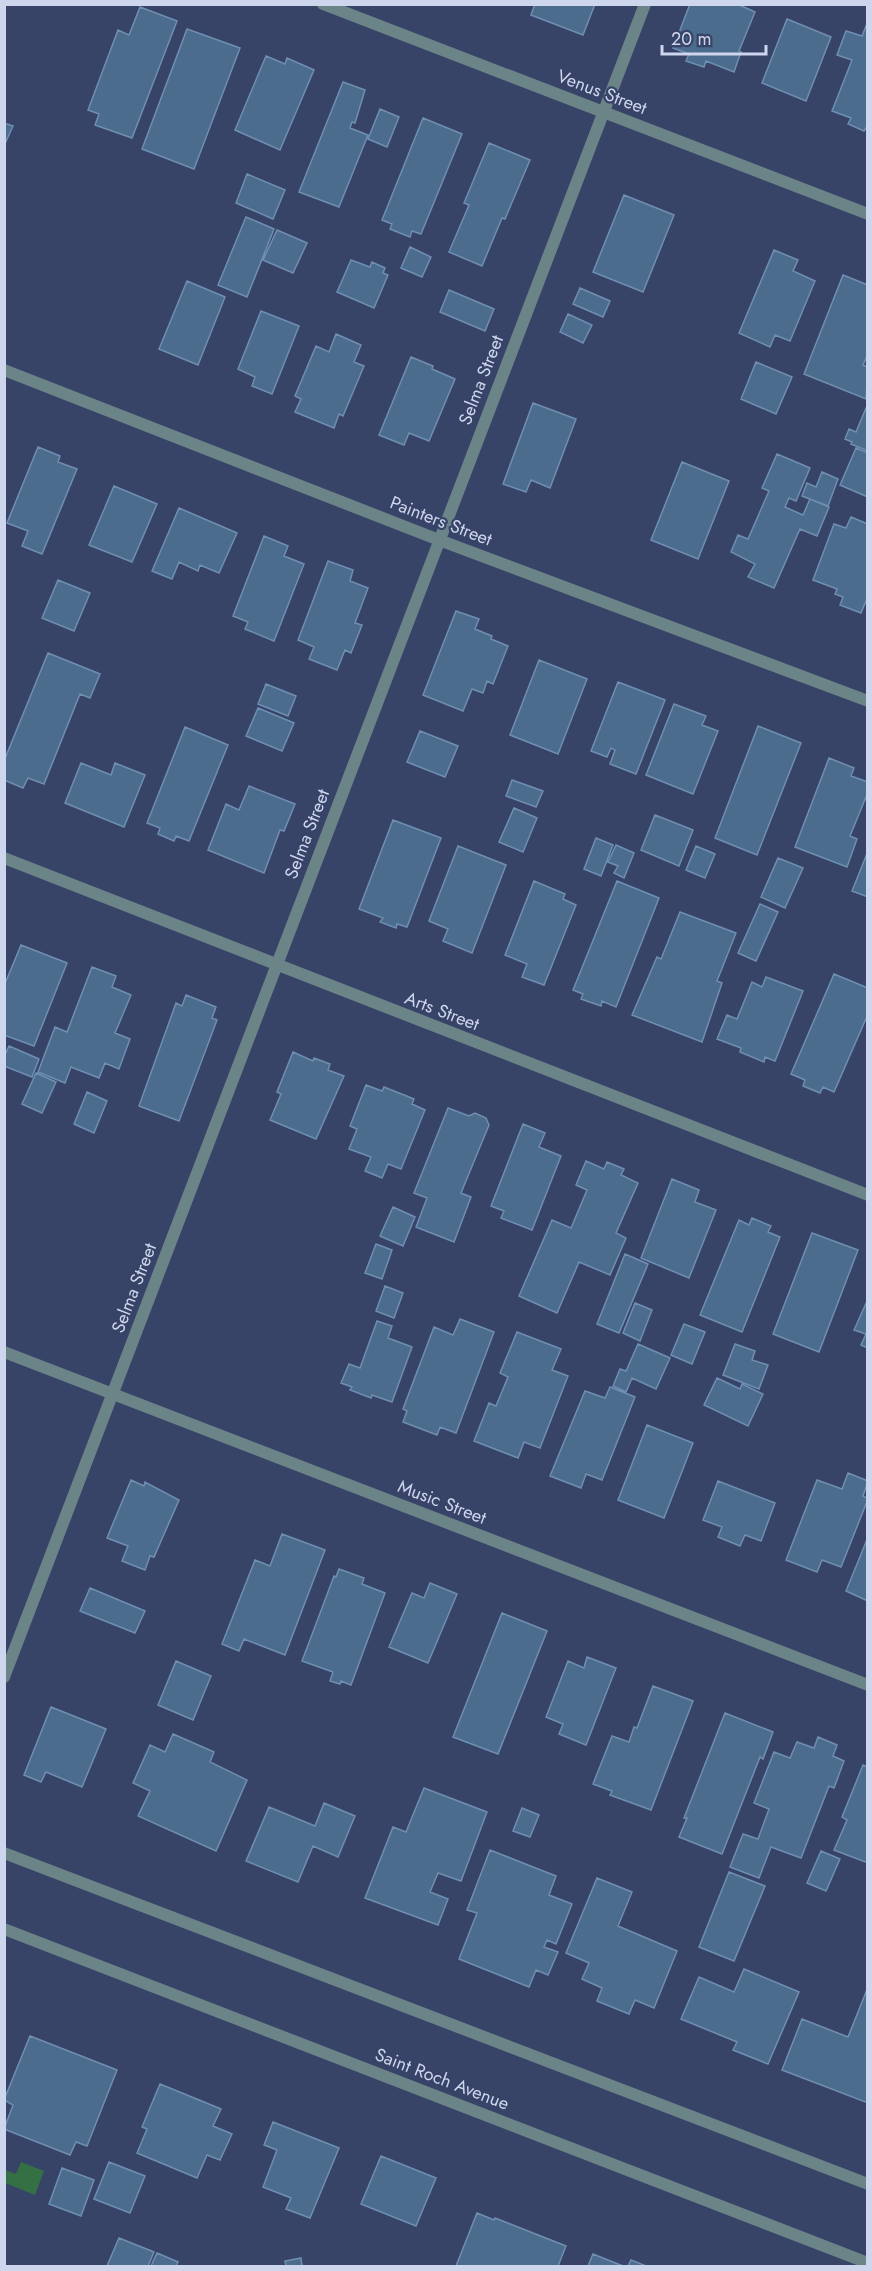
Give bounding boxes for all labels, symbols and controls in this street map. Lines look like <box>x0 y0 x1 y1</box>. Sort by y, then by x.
scale bar <box>662 18 766 56</box>
text: 20 m <box>671 26 711 52</box>
street label: Venus Street <box>553 63 651 121</box>
street label: Selma Street <box>452 331 510 429</box>
street label: Painters Street <box>386 490 496 553</box>
street label: Selma Street <box>278 785 336 883</box>
street label: Arts Street <box>401 985 484 1037</box>
street label: Selma Street <box>105 1239 163 1337</box>
street label: Music Street <box>394 1473 491 1531</box>
street label: Saint Roch Avenue <box>371 2041 513 2117</box>

